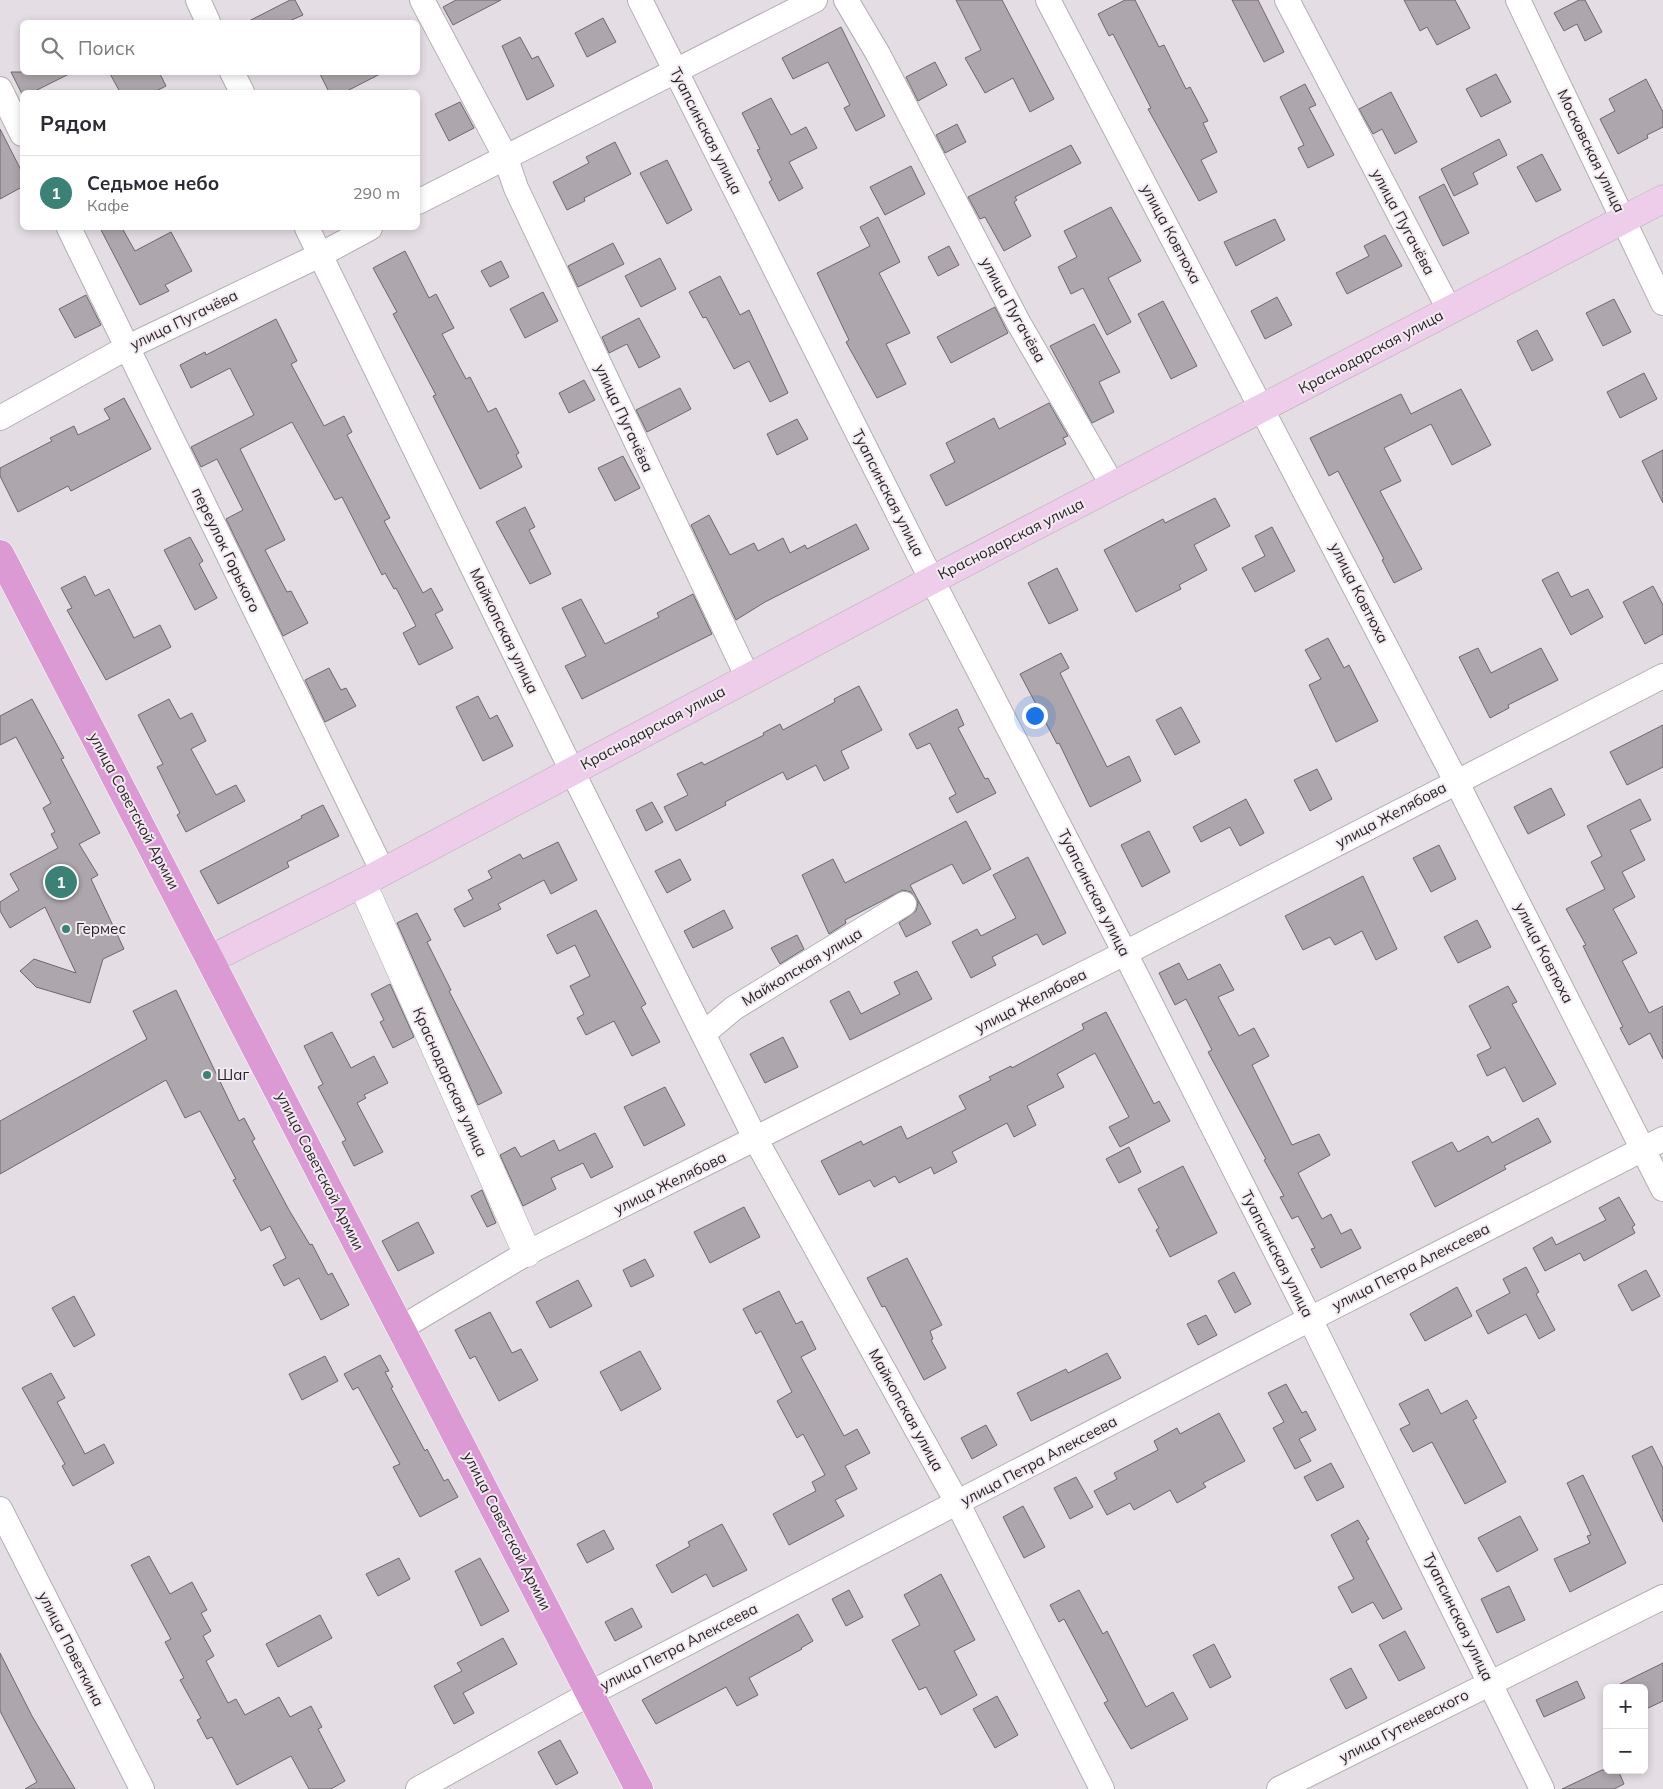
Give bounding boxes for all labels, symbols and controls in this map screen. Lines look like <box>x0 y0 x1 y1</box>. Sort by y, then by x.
search box <box>20 20 420 75</box>
icon: search <box>38 34 66 62</box>
text: Поиск <box>78 36 135 60</box>
street label: Туапсинская улица <box>666 64 747 198</box>
street label: Московская улица <box>1553 86 1630 216</box>
text: Рядом <box>40 110 107 136</box>
street label: улица Пугачёва <box>1368 166 1439 278</box>
text: Седьмое небо <box>87 171 219 195</box>
street label: улица Ковтюха <box>1137 181 1206 287</box>
text: 1 <box>51 183 61 203</box>
text: 290 m <box>353 183 400 203</box>
text: Кафе <box>87 195 129 215</box>
street label: улица Пугачёва <box>977 254 1050 366</box>
street label: улица Пугачёва <box>127 285 241 354</box>
street label: Краснодарская улица <box>1295 305 1447 398</box>
street label: улица Пугачёва <box>591 361 658 475</box>
street label: Туапсинская улица <box>848 426 929 560</box>
street label: переулок Горького <box>188 484 265 615</box>
street label: Краснодарская улица <box>935 493 1087 584</box>
street label: улица Ковтюха <box>1326 539 1393 646</box>
street label: Майкопская улица <box>466 565 543 697</box>
street label: Краснодарская улица <box>577 681 729 774</box>
your location <box>1022 703 1048 729</box>
street label: улица Советской Армии <box>85 729 184 893</box>
street label: улица Желябова <box>1332 777 1449 852</box>
street label: Туапсинская улица <box>1054 826 1135 960</box>
pin: 1 <box>45 863 77 901</box>
street label: улица Ковтюха <box>1511 899 1578 1006</box>
place label: Гермес <box>76 919 126 938</box>
marker: Гермес <box>60 923 72 935</box>
street label: Майкопская улица <box>738 923 865 1010</box>
street label: улица Желябова <box>972 964 1090 1037</box>
street label: Краснодарская улица <box>409 1004 492 1159</box>
place label: Шаг <box>217 1065 249 1084</box>
marker: Шаг <box>201 1069 213 1081</box>
street label: улица Советской Армии <box>272 1088 369 1253</box>
street label: улица Желябова <box>610 1147 729 1218</box>
street label: Туапсинская улица <box>1237 1187 1318 1321</box>
street label: улица Петра Алексеева <box>1329 1219 1493 1315</box>
street label: Майкопская улица <box>865 1345 948 1474</box>
street label: улица Петра Алексеева <box>957 1411 1120 1510</box>
street label: улица Советской Армии <box>459 1448 556 1613</box>
street label: Туапсинская улица <box>1419 1550 1498 1684</box>
street label: улица Поветкина <box>34 1588 109 1709</box>
street label: улица Петра Алексеева <box>597 1599 761 1695</box>
map controls <box>1603 1684 1648 1774</box>
button: + <box>1603 1684 1648 1729</box>
street label: улица Гутеневского <box>1336 1685 1472 1767</box>
button: − <box>1603 1729 1648 1774</box>

